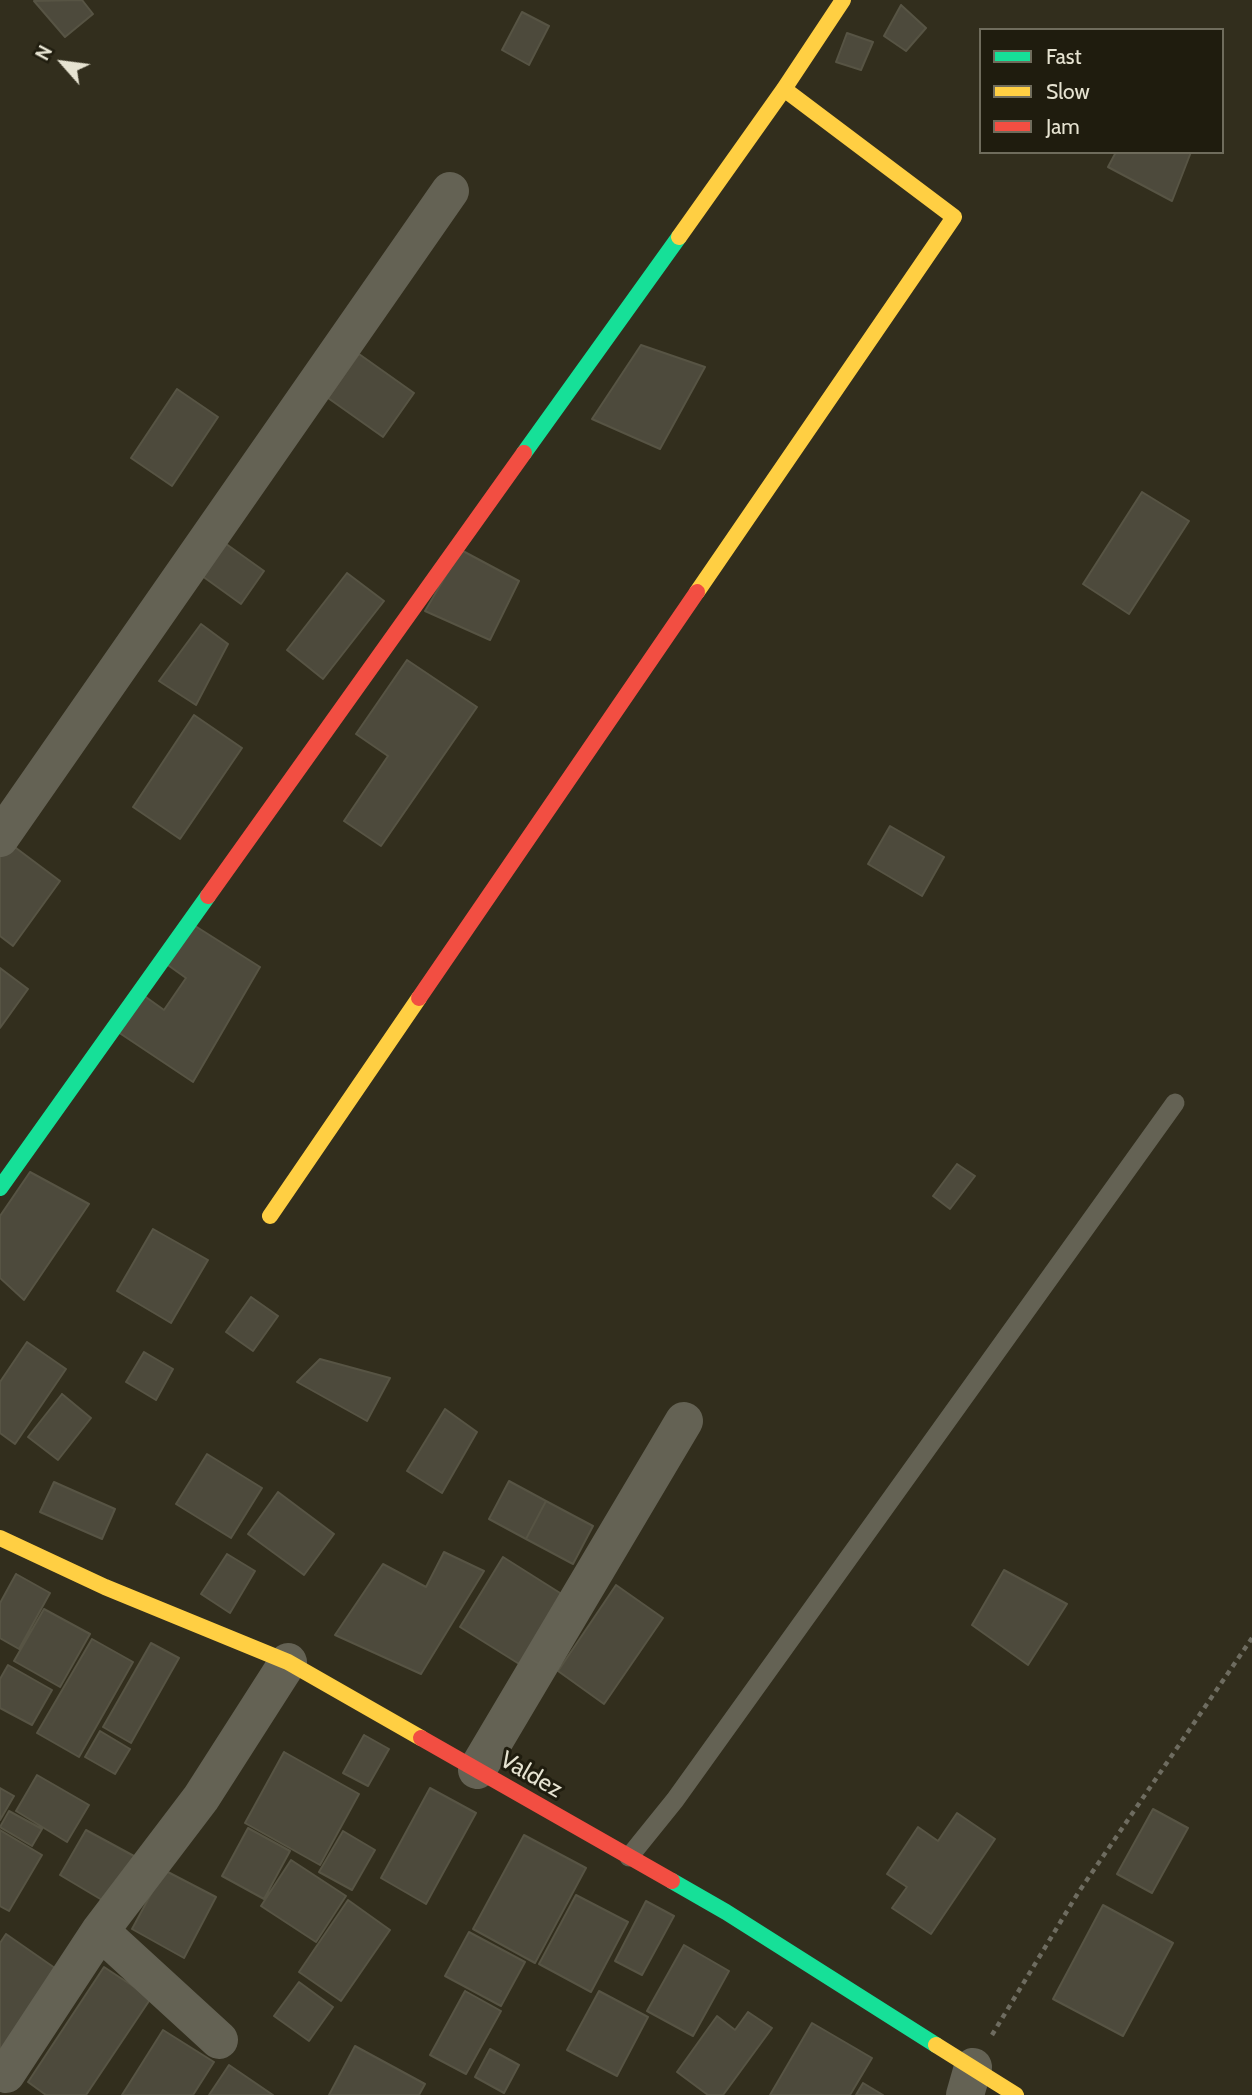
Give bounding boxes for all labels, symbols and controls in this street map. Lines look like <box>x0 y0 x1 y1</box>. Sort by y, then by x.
north arrow <box>28 28 98 98</box>
legend <box>979 28 1224 154</box>
text: N <box>31 42 57 64</box>
text: Fast <box>1046 44 1082 69</box>
text: Slow <box>1046 79 1090 104</box>
text: Jam <box>1046 114 1080 139</box>
street label: Valdez <box>495 1746 567 1804</box>

